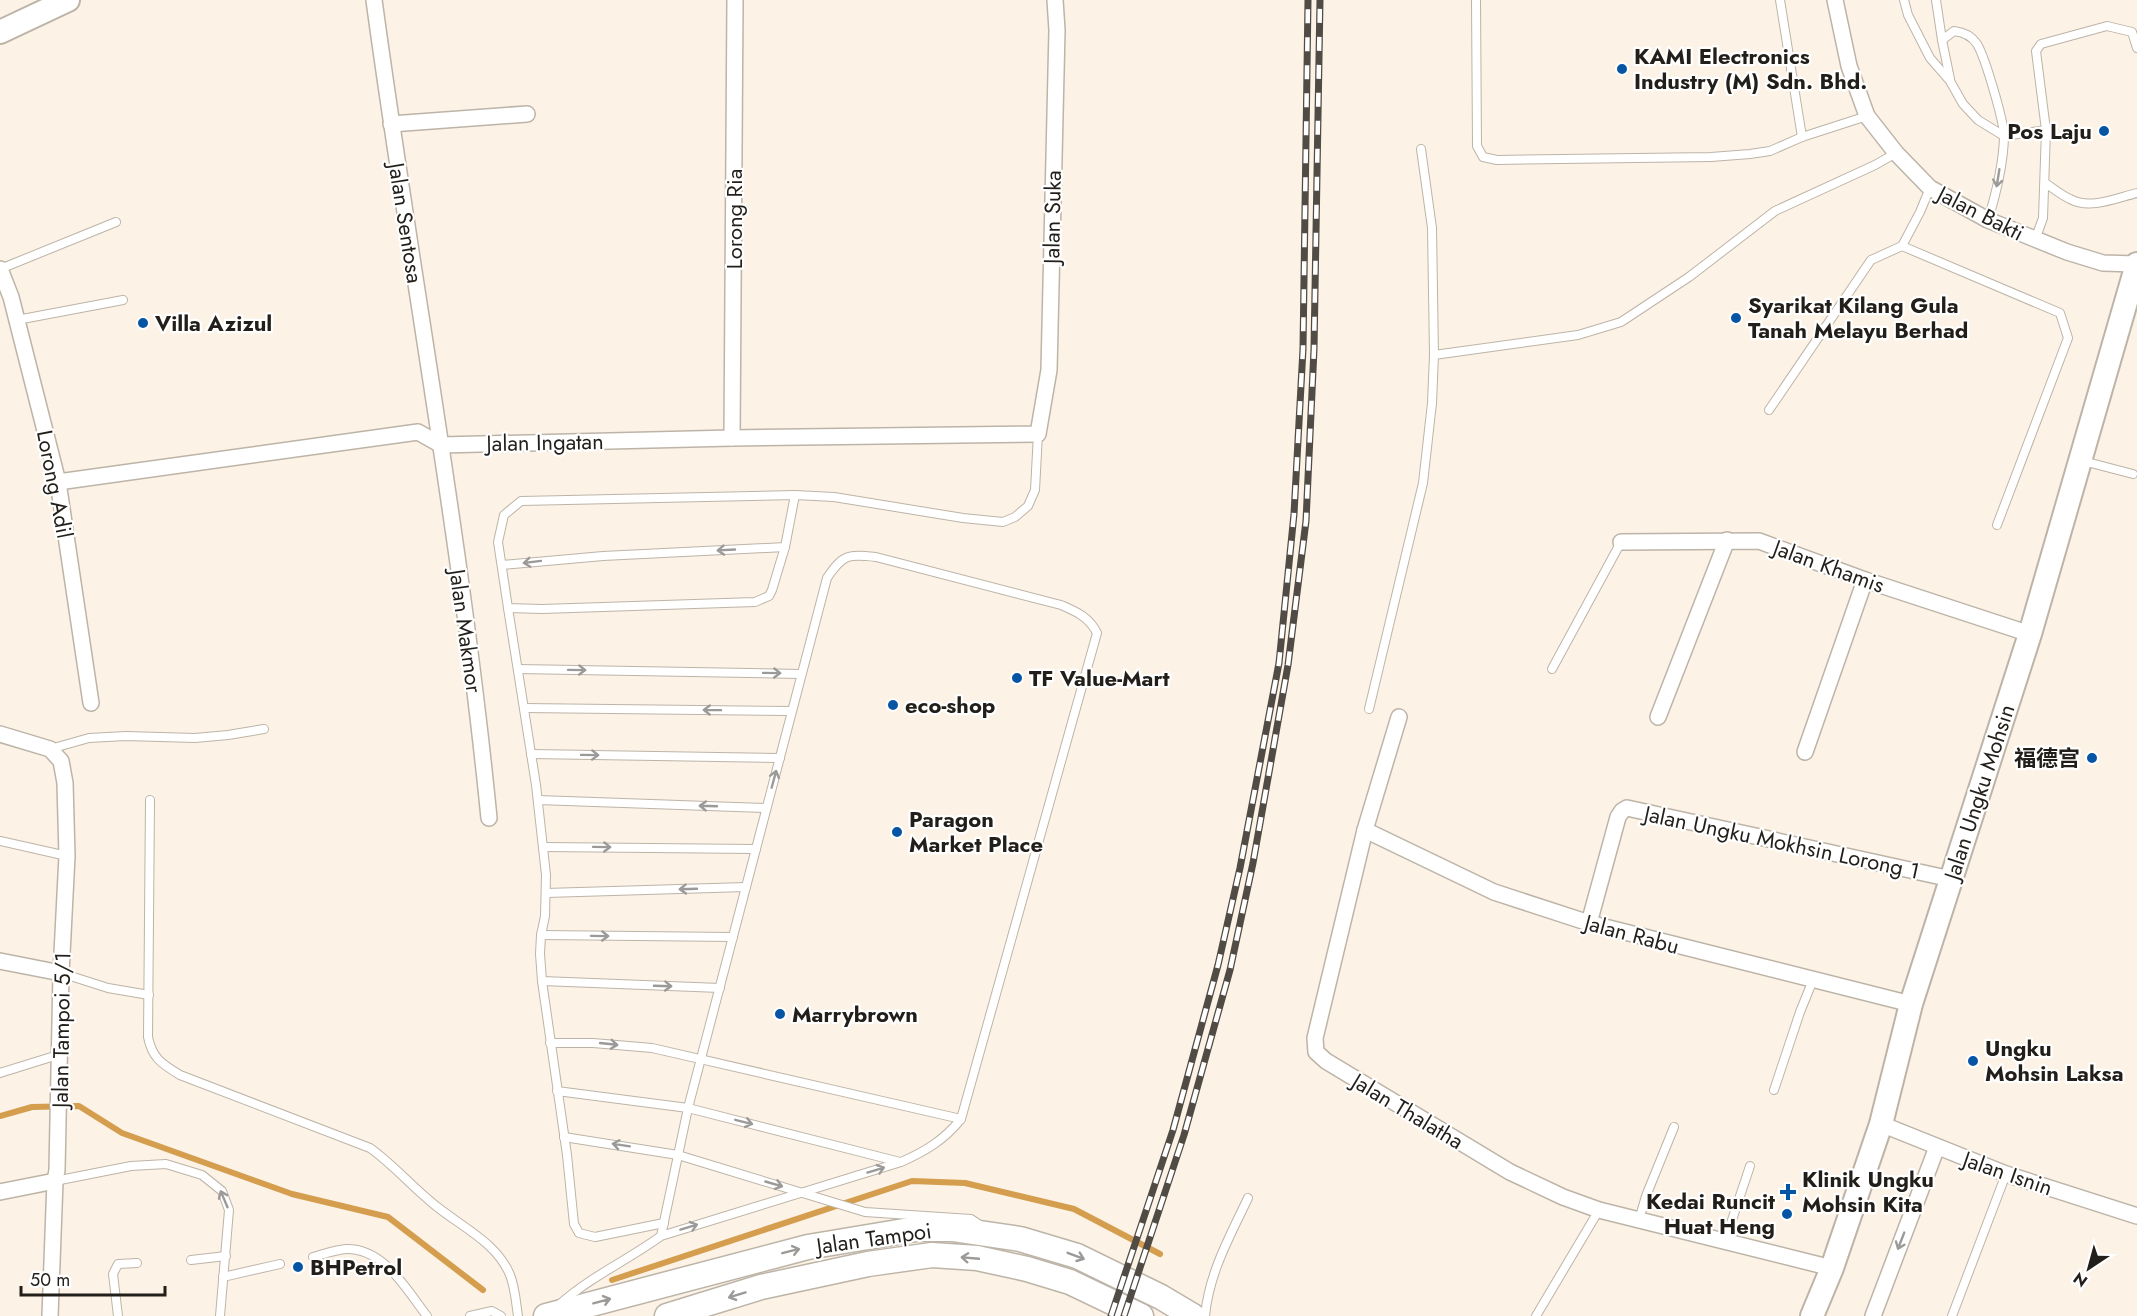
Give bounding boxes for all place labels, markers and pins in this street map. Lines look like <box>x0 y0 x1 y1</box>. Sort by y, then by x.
place label: KAMI Electronics Industry (M) Sdn. Bhd. <box>1634 40 1867 97</box>
marker: KAMI Electronics Industry (M) Sdn. Bhd. <box>1615 62 1629 76</box>
place label: Pos Laju <box>2007 115 2092 147</box>
marker: Pos Laju <box>2097 124 2111 138</box>
place label: Syarikat Kilang Gula Tanah Melayu Berhad <box>1748 289 1968 346</box>
place label: Villa Azizul <box>154 307 272 339</box>
marker: Syarikat Kilang Gula Tanah Melayu Berhad <box>1729 311 1743 325</box>
marker: Villa Azizul <box>136 316 150 330</box>
place label: TF Value-Mart <box>1029 662 1170 694</box>
marker: TF Value-Mart <box>1010 671 1024 685</box>
place label: eco-shop <box>905 689 995 721</box>
marker: eco-shop <box>886 698 900 712</box>
place label: 福德宫 <box>2014 742 2080 774</box>
marker: 福德宫 <box>2085 751 2099 765</box>
place label: Paragon Market Place <box>909 803 1043 860</box>
marker: Paragon Market Place <box>890 825 904 839</box>
place label: Marrybrown <box>792 998 918 1030</box>
marker: Marrybrown <box>773 1007 787 1021</box>
place label: Ungku Mohsin Laksa <box>1985 1032 2124 1089</box>
marker: Ungku Mohsin Laksa <box>1966 1054 1980 1068</box>
place label: Klinik Ungku Mohsin Kita <box>1802 1163 1934 1220</box>
marker: Klinik Ungku Mohsin Kita <box>1779 1183 1797 1201</box>
place label: Kedai Runcit Huat Heng <box>1646 1185 1775 1242</box>
marker: Kedai Runcit Huat Heng <box>1780 1207 1794 1221</box>
place label: BHPetrol <box>310 1251 402 1283</box>
marker: BHPetrol <box>291 1260 305 1274</box>

